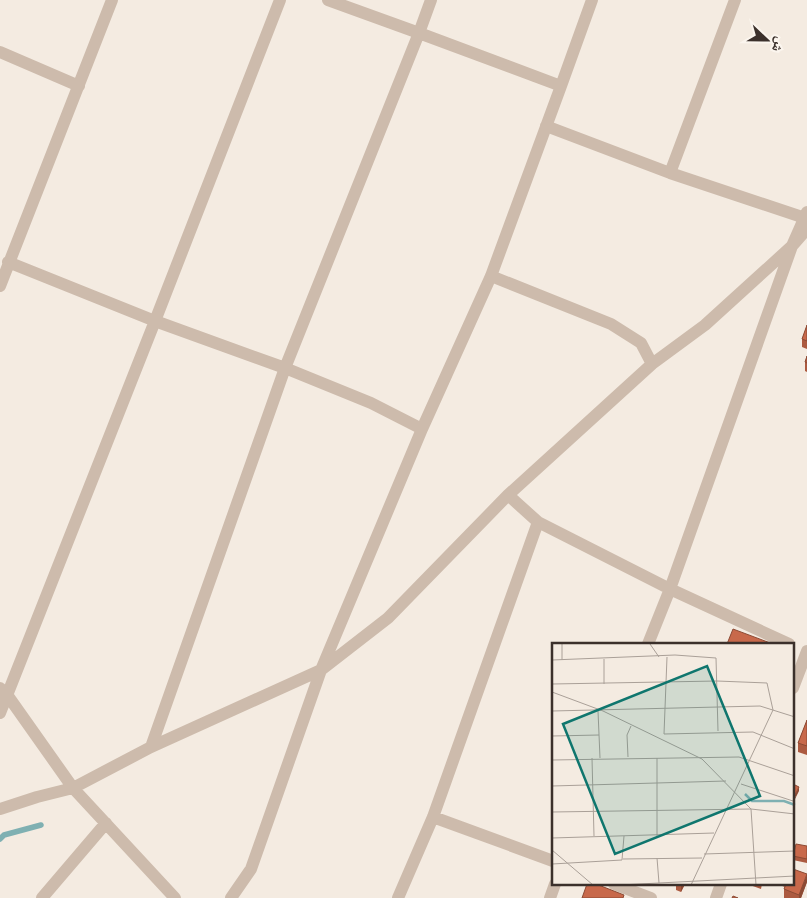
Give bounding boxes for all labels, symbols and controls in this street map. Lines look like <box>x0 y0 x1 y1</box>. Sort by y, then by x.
north arrow <box>742 15 792 65</box>
text: ش <box>768 35 789 55</box>
inset map <box>552 643 794 886</box>

